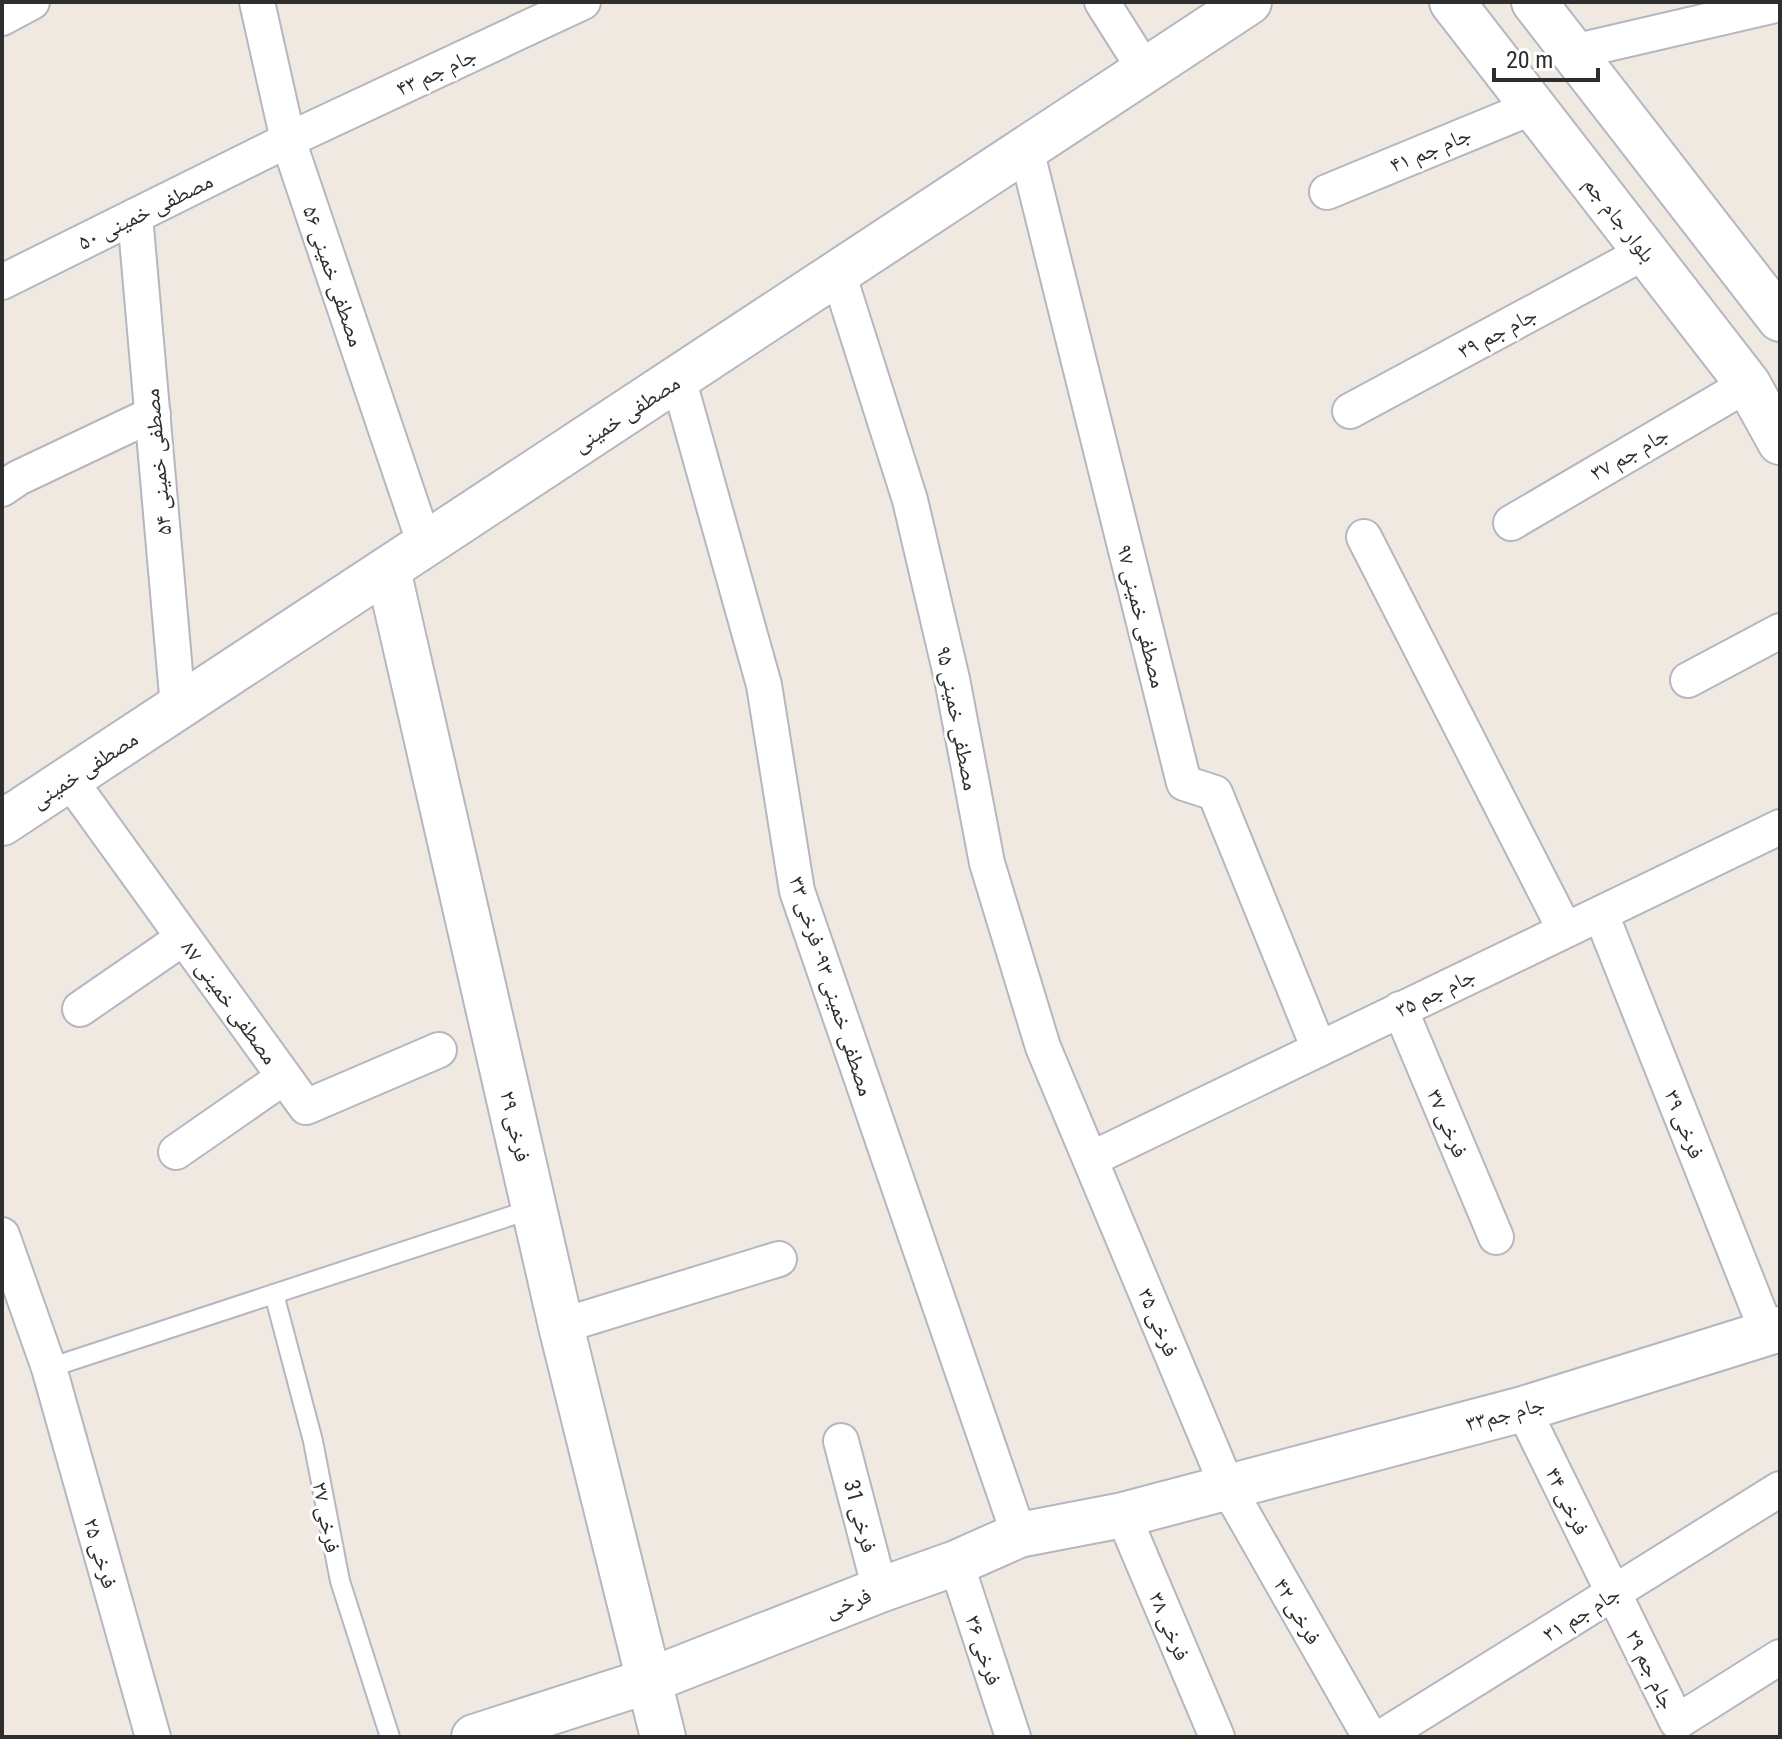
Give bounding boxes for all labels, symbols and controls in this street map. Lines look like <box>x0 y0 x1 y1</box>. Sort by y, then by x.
scale bar <box>1494 32 1598 82</box>
street label: جام جم ۴۳ <box>392 42 481 103</box>
text: 20 m <box>1506 46 1553 74</box>
street label: جام جم ۴۱ <box>1386 121 1475 180</box>
street label: مصطفی خمینی ۵۰ <box>74 168 217 256</box>
street label: بلوار جام جم <box>1577 172 1661 268</box>
street label: مصطفی خمینی ۵۶ <box>297 203 369 350</box>
street label: جام جم ۳۹ <box>1453 301 1542 365</box>
street label: مصطفی خمینی <box>568 370 685 458</box>
street label: مصطفی خمینی ۵۴ <box>139 388 177 536</box>
street label: جام جم ۳۷ <box>1586 421 1674 487</box>
street label: مصطفی خمینی ۹۷ <box>1111 542 1171 691</box>
street label: مصطفی خمینی ۹۵ <box>930 644 984 793</box>
street label: مصطفی خمینی <box>26 726 143 814</box>
street label: مصطفی خمینی ۹۳- فرخی ۳۳ <box>783 873 879 1099</box>
street label: مصطفی خمینی ۸۷ <box>175 935 283 1070</box>
street label: جام جم ۳۵ <box>1391 962 1480 1024</box>
street label: فرخی ۳۷ <box>1421 1085 1473 1162</box>
street label: فرخی ۳۹ <box>1659 1086 1710 1163</box>
street label: فرخی ۲۹ <box>494 1088 536 1164</box>
street label: فرخی ۳۵ <box>1132 1284 1184 1361</box>
street label: جام جم۳۳ <box>1463 1391 1548 1438</box>
street label: فرخی ۴۴ <box>1540 1463 1595 1540</box>
street label: فرخی 31 <box>838 1477 882 1555</box>
street label: فرخی ۲۷ <box>306 1479 346 1555</box>
street label: فرخی ۲۵ <box>78 1515 122 1591</box>
street label: فرخی ۴۲ <box>1268 1574 1326 1649</box>
street label: جام جم ۳۱ <box>1538 1580 1625 1648</box>
street label: فرخی <box>822 1582 875 1624</box>
street label: فرخی ۳۸ <box>1143 1588 1195 1665</box>
street label: فرخی ۳۶ <box>960 1612 1007 1689</box>
street label: جام جم ۲۹ <box>1619 1625 1681 1714</box>

